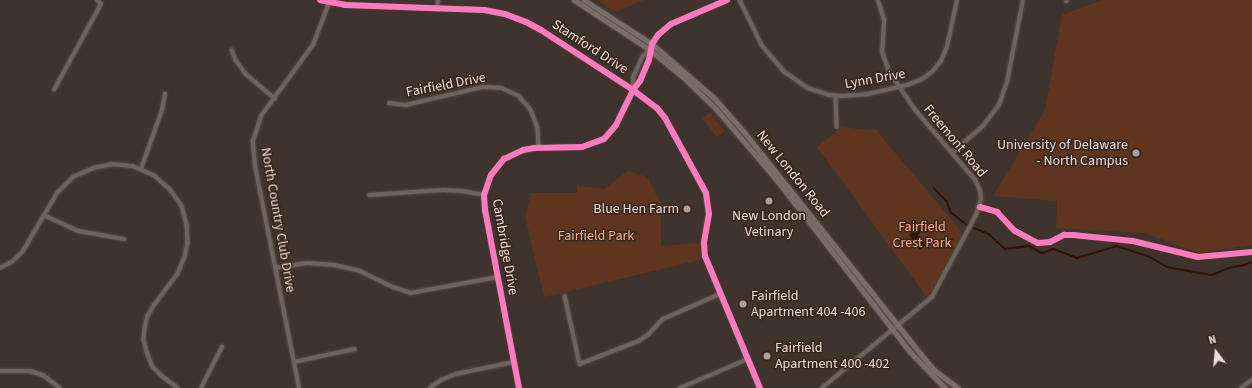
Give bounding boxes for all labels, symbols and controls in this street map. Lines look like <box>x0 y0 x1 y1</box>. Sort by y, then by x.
street label: Stamford Drive <box>549 16 631 78</box>
street label: Lynn Drive <box>843 65 907 93</box>
street label: Fairfield Drive <box>405 69 487 101</box>
street label: Freemont Road <box>920 101 990 181</box>
street label: New London Road <box>753 127 833 221</box>
place label: University of Delaware - North Campus <box>997 137 1128 170</box>
street label: North Country Club Drive <box>257 146 299 294</box>
marker: University of Delaware - North Campus <box>1131 148 1141 158</box>
marker: New London Vetinary <box>764 196 774 206</box>
street label: Cambridge Drive <box>488 198 522 296</box>
place label: Blue Hen Farm <box>593 201 679 217</box>
marker: Blue Hen Farm <box>682 204 692 214</box>
place label: New London Vetinary <box>732 208 806 240</box>
park label: Fairfield Crest Park <box>893 219 951 252</box>
park label: Fairfield Park <box>558 228 634 244</box>
place label: Fairfield Apartment 404 -406 <box>751 288 865 320</box>
marker: Fairfield Apartment 404 -406 <box>738 299 748 309</box>
north arrow <box>1196 332 1236 372</box>
text: N <box>1207 332 1218 348</box>
place label: Fairfield Apartment 400 -402 <box>775 340 889 372</box>
marker: Fairfield Apartment 400 -402 <box>762 351 772 361</box>

